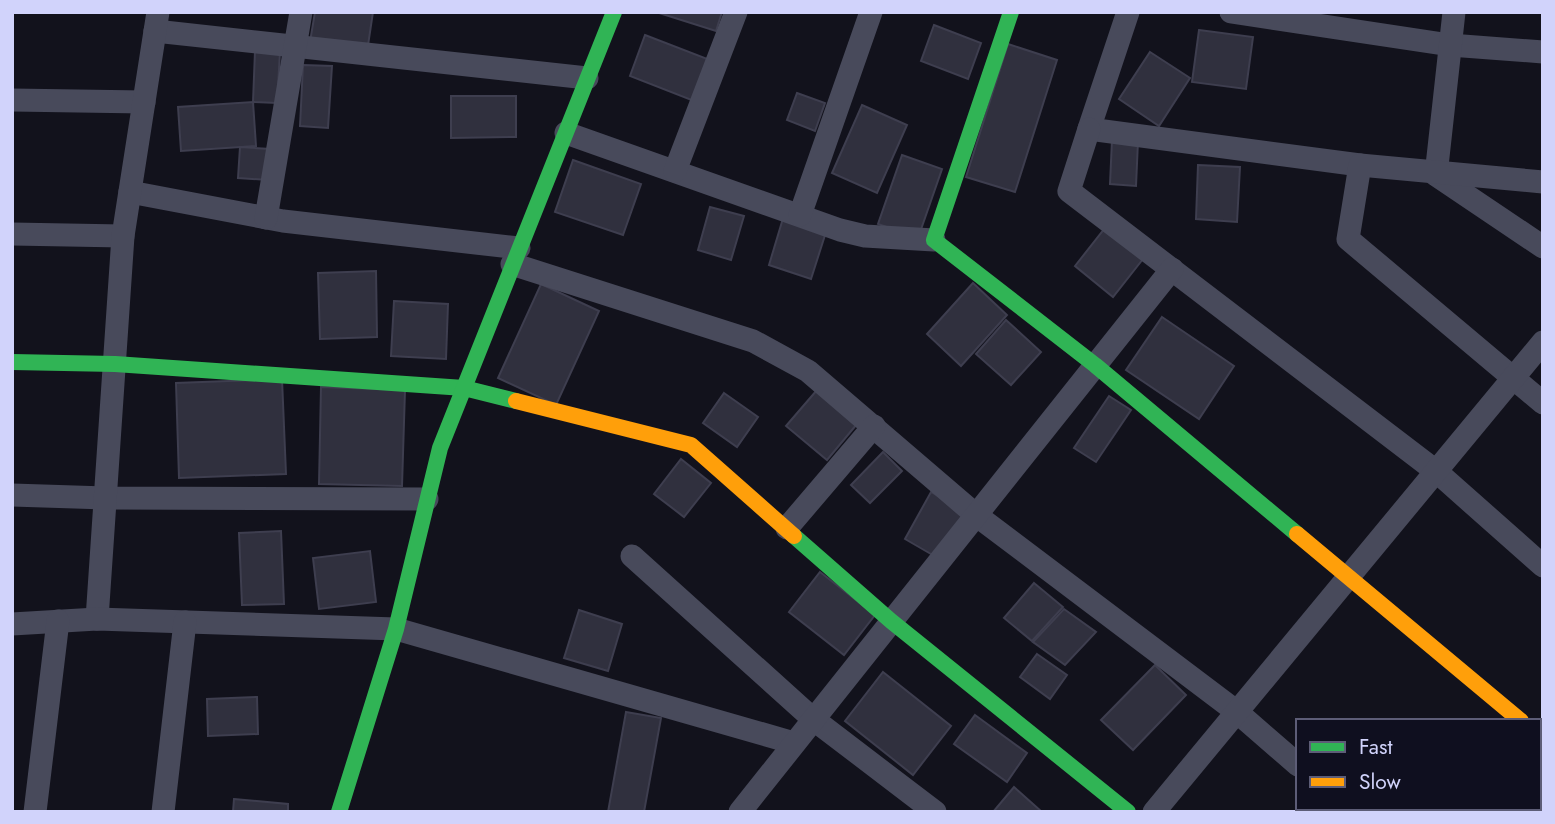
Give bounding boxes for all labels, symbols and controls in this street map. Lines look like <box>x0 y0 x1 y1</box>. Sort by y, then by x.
legend <box>1296 719 1541 810</box>
text: Fast <box>1359 732 1392 762</box>
text: Slow <box>1359 767 1401 797</box>

